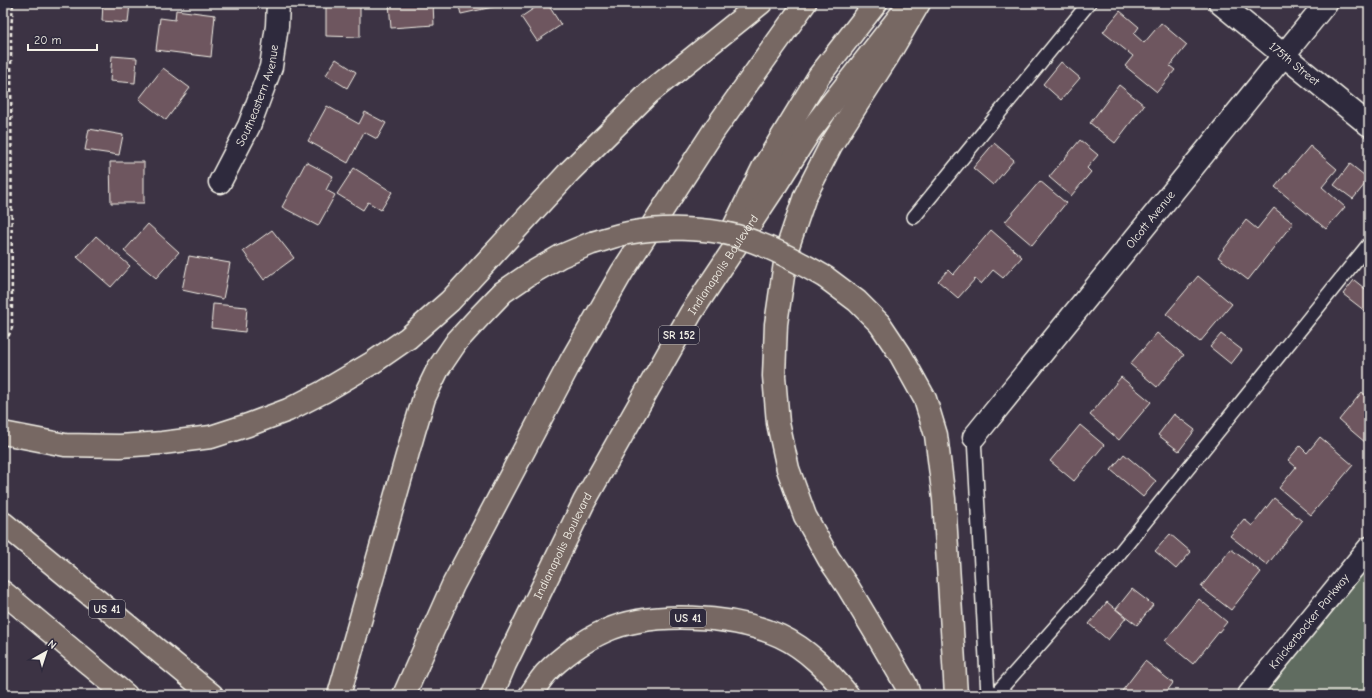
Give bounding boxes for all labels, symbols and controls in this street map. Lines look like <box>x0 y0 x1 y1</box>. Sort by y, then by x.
scale bar <box>28 26 97 52</box>
text: 20 m <box>34 33 62 47</box>
street label: 175th Street <box>1266 39 1323 89</box>
street label: Southeastern Avenue <box>233 44 281 149</box>
street label: Olcott Avenue <box>1123 188 1178 251</box>
street label: Indianapolis Boulevard <box>685 212 761 317</box>
road number: SR 152 <box>659 326 699 344</box>
street label: Indianapolis Boulevard <box>531 490 595 602</box>
street label: Knickerbocker Parkway <box>1266 571 1352 672</box>
road number: US 41 <box>89 600 125 618</box>
road number: US 41 <box>670 609 706 627</box>
north arrow <box>26 632 66 672</box>
text: N <box>45 637 59 652</box>

